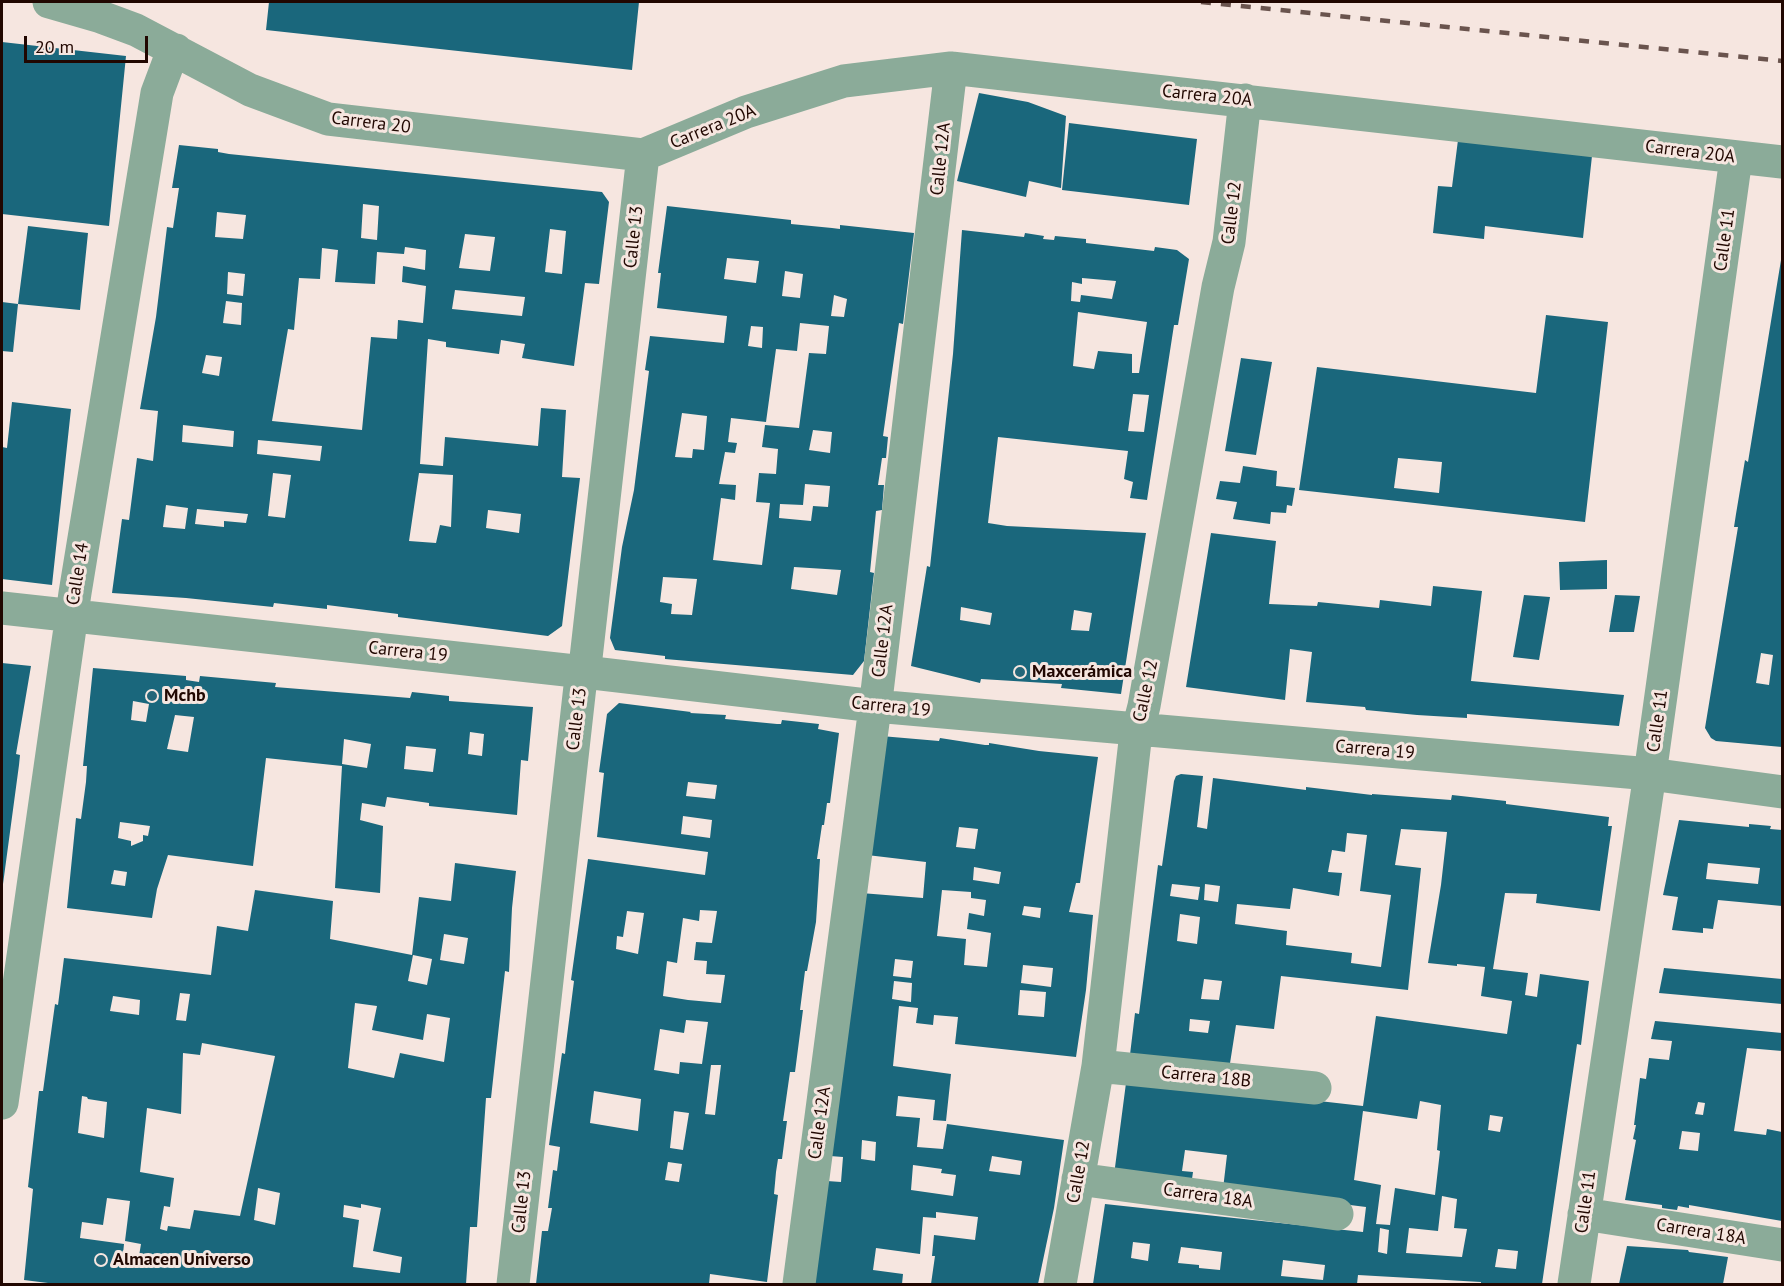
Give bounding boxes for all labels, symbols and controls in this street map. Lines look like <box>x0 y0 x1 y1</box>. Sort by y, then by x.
scale bar <box>27 24 152 62</box>
text: 20 m <box>35 35 74 58</box>
street label: Carrera 20A <box>1161 81 1253 111</box>
street label: Carrera 20A <box>667 100 759 154</box>
street label: Carrera 20 <box>330 107 412 139</box>
street label: Calle 12A <box>926 121 956 197</box>
street label: Carrera 20A <box>1644 136 1736 168</box>
street label: Calle 12 <box>1217 180 1247 246</box>
street label: Calle 13 <box>620 205 648 269</box>
street label: Calle 11 <box>1710 207 1740 273</box>
street label: Calle 14 <box>62 541 94 607</box>
street label: Calle 12A <box>868 603 898 679</box>
street label: Carrera 19 <box>367 637 449 667</box>
street label: Calle 12 <box>1129 658 1163 724</box>
place label: Maxcerámica <box>1032 661 1132 683</box>
marker: Maxcerámica <box>1013 665 1027 679</box>
place label: Mchb <box>164 685 206 707</box>
street label: Calle 13 <box>562 686 592 752</box>
street label: Calle 11 <box>1643 688 1673 754</box>
marker: Mchb <box>145 689 159 703</box>
street label: Carrera 19 <box>850 692 932 722</box>
street label: Carrera 19 <box>1334 736 1416 764</box>
street label: Carrera 18B <box>1160 1062 1252 1092</box>
street label: Calle 12A <box>804 1085 836 1161</box>
street label: Calle 12 <box>1063 1139 1095 1205</box>
street label: Calle 11 <box>1571 1169 1601 1235</box>
street label: Calle 13 <box>508 1170 536 1234</box>
street label: Carrera 18A <box>1162 1179 1254 1213</box>
street label: Carrera 18A <box>1655 1214 1747 1250</box>
place label: Almacen Universo <box>113 1249 251 1271</box>
marker: Almacen Universo <box>94 1253 108 1267</box>

